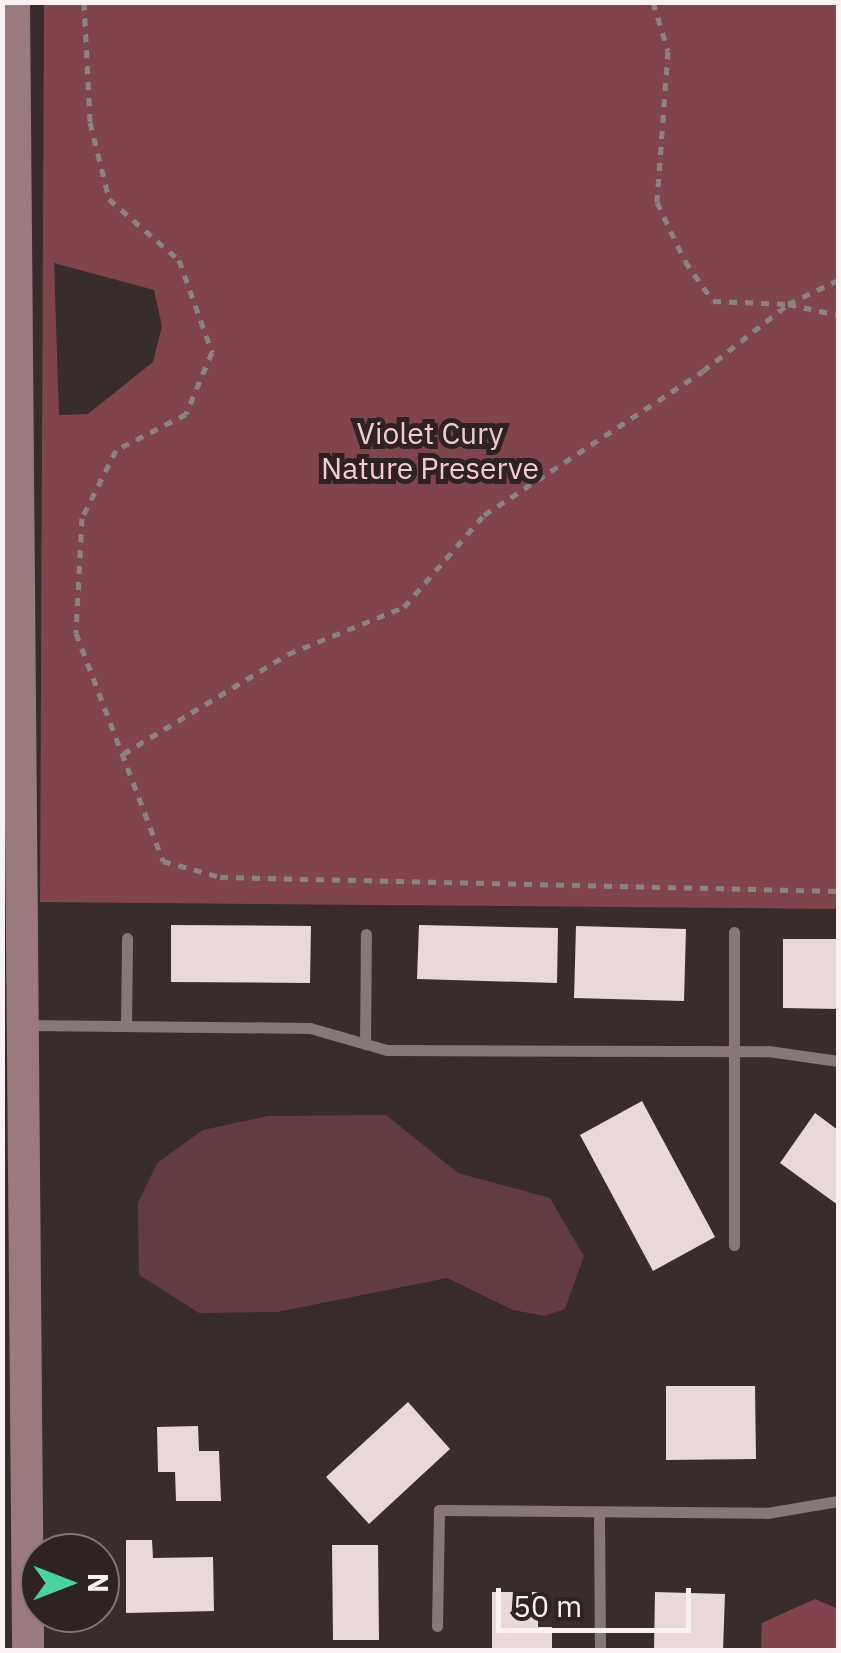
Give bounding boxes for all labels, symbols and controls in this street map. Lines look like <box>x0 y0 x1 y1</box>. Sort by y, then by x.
park label: Violet Cury Nature Preserve <box>321 415 539 486</box>
north arrow <box>20 1533 120 1633</box>
scale bar <box>501 1568 696 1630</box>
text: N <box>80 1573 117 1593</box>
text: 50 m <box>513 1586 582 1625</box>

